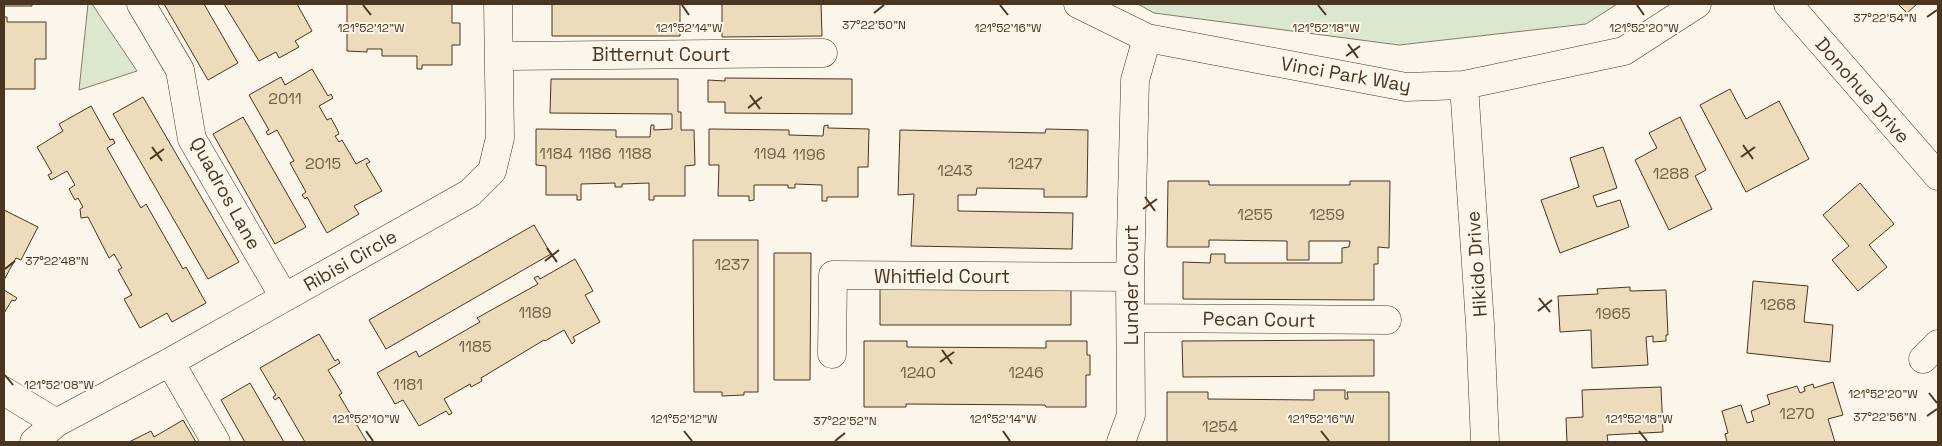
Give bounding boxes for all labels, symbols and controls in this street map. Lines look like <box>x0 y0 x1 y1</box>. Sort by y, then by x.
text: 37°22'54"N <box>1853 10 1917 26</box>
text: 37°22'50"N <box>842 17 906 33</box>
text: 121°52'12"W <box>337 20 405 36</box>
text: 121°52'14"W <box>656 20 723 36</box>
text: 121°52'16"W <box>974 20 1042 36</box>
text: 121°52'18"W <box>1292 20 1360 36</box>
text: 121°52'20"W <box>1609 20 1679 36</box>
street label: Donohue Drive <box>1810 32 1916 149</box>
street label: Bitternut Court <box>592 42 730 67</box>
street label: Vinci Park Way <box>1279 51 1413 98</box>
house number: 2011 <box>268 88 302 109</box>
street label: Quadros Lane <box>184 133 267 254</box>
house number: 1184 <box>539 143 573 164</box>
house number: 1186 <box>578 143 612 164</box>
house number: 1188 <box>618 143 652 164</box>
house number: 1194 <box>753 143 787 164</box>
house number: 1196 <box>793 144 825 165</box>
house number: 2015 <box>305 153 341 174</box>
house number: 1247 <box>1008 153 1042 174</box>
house number: 1243 <box>937 160 973 181</box>
house number: 1288 <box>1653 163 1689 184</box>
house number: 1255 <box>1237 204 1273 225</box>
house number: 1259 <box>1309 204 1345 225</box>
street label: Hikido Drive <box>1460 210 1493 318</box>
street label: Ribisi Circle <box>299 224 402 297</box>
street label: Lunder Court <box>1119 225 1144 345</box>
text: 37°22'48"N <box>25 253 89 269</box>
house number: 1237 <box>715 254 749 275</box>
street label: Whitfield Court <box>874 264 1010 289</box>
house number: 1268 <box>1760 294 1796 315</box>
house number: 1189 <box>518 302 552 323</box>
house number: 1965 <box>1595 303 1631 324</box>
street label: Pecan Court <box>1202 306 1316 333</box>
house number: 1185 <box>459 336 491 357</box>
house number: 1240 <box>900 362 936 383</box>
house number: 1246 <box>1008 362 1044 383</box>
house number: 1181 <box>393 374 423 395</box>
text: 121°52'08"W <box>24 377 94 393</box>
text: 121°52'20"W <box>1848 386 1918 402</box>
house number: 1270 <box>1779 403 1815 424</box>
text: 37°22'56"N <box>1853 409 1917 425</box>
text: 121°52'10"W <box>332 411 400 427</box>
text: 121°52'12"W <box>650 411 718 427</box>
text: 121°52'14"W <box>970 411 1037 427</box>
text: 121°52'16"W <box>1287 411 1355 427</box>
text: 121°52'18"W <box>1605 411 1673 427</box>
text: 37°22'52"N <box>813 413 877 429</box>
house number: 1254 <box>1202 416 1238 437</box>

